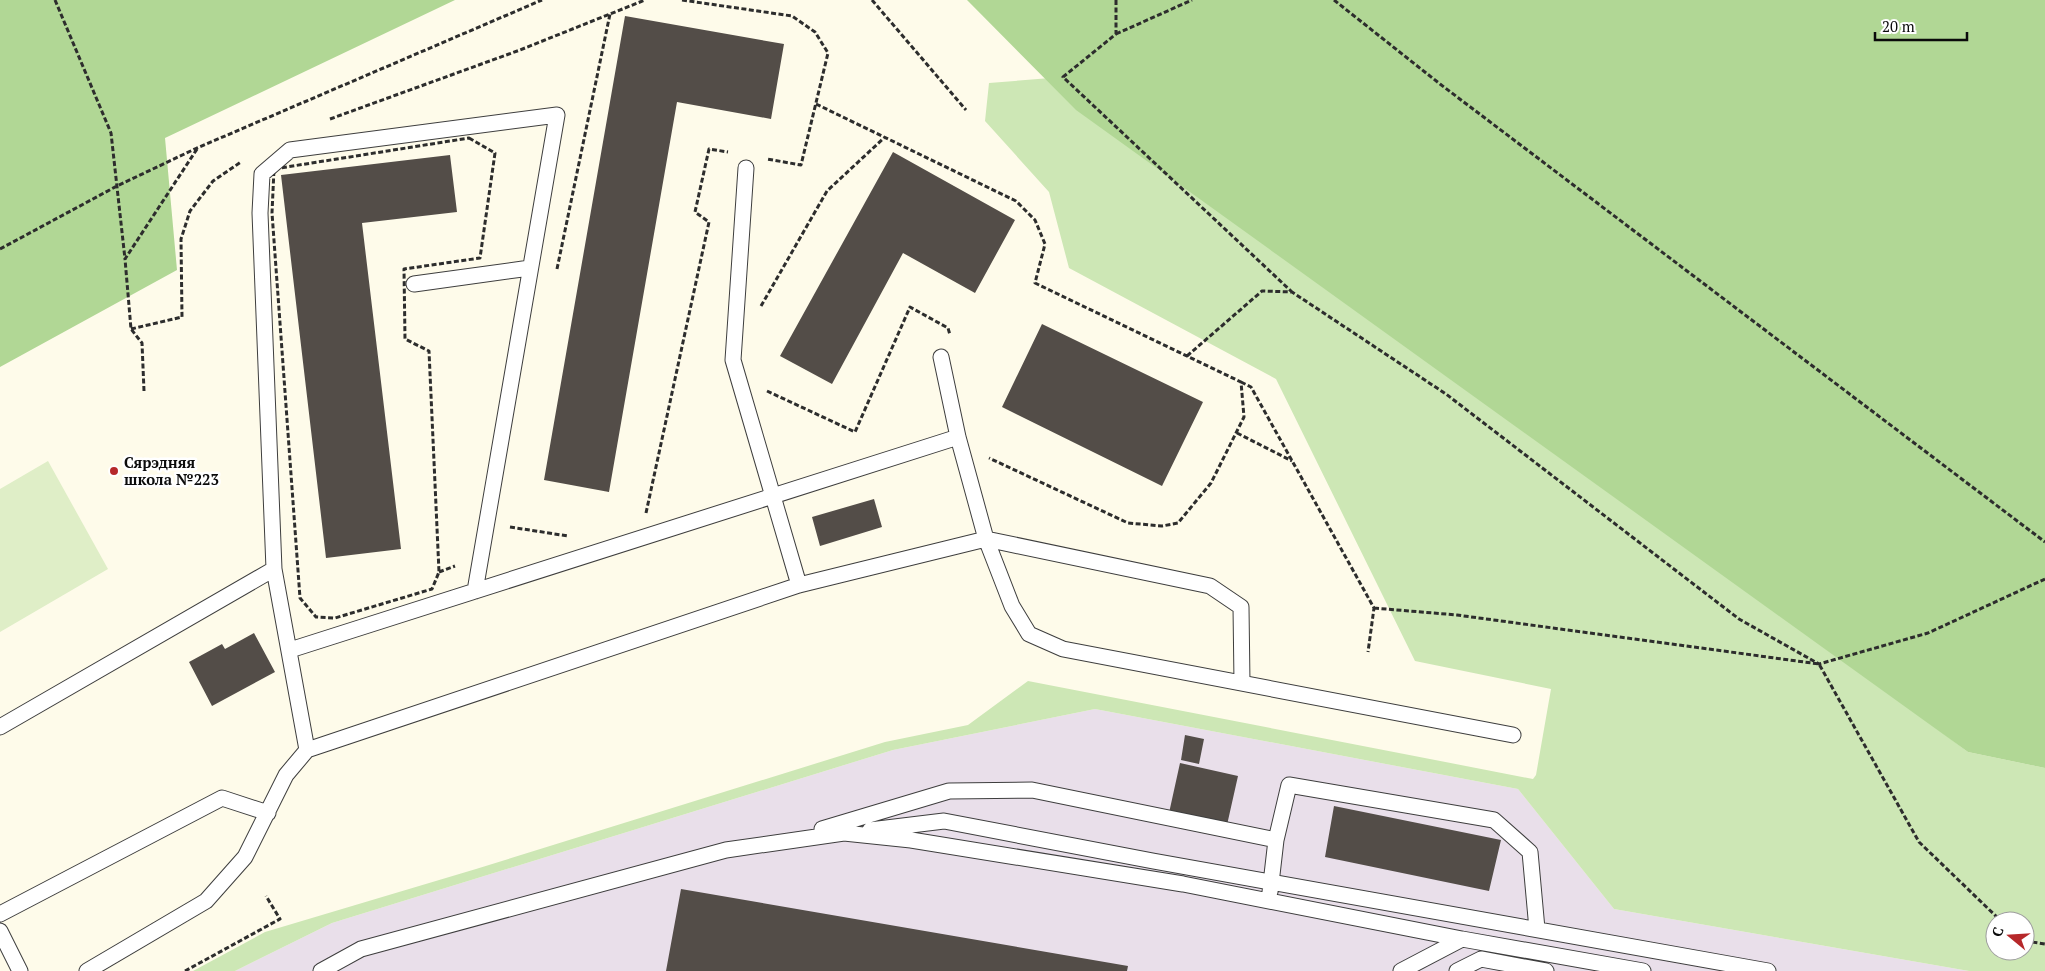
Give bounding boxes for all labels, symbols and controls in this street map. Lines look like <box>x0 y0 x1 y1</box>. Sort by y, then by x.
scale bar <box>1875 10 1968 42</box>
text: 20 m <box>1882 16 1915 36</box>
place label: Сярэдняя школа №223 <box>124 452 219 489</box>
marker: Сярэдняя школа №223 <box>108 465 120 477</box>
north arrow <box>1985 911 2035 961</box>
text: С <box>1987 925 2008 939</box>

